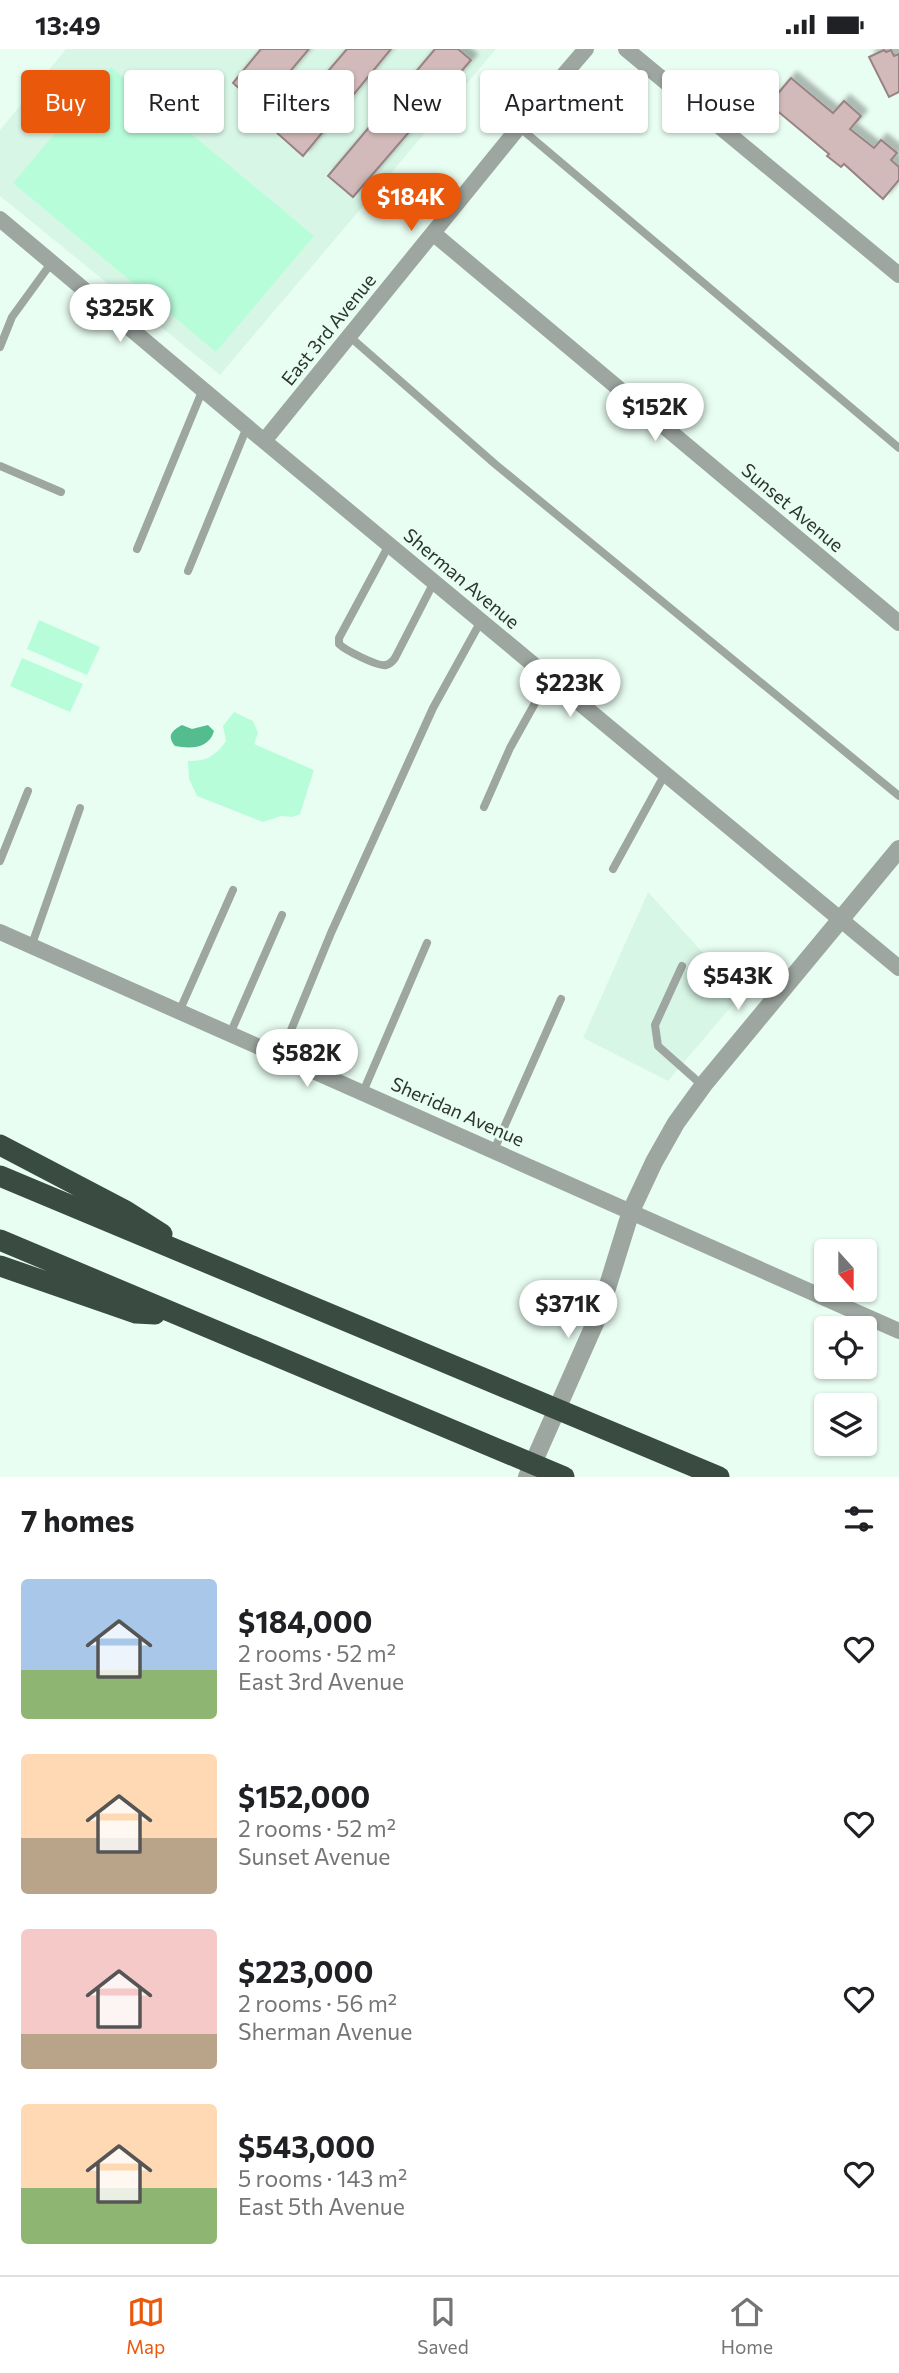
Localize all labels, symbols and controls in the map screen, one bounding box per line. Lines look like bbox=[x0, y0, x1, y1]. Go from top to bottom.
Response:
text: 13:49 bbox=[35, 9, 101, 40]
chip: Buy bbox=[21, 70, 110, 133]
chip: Rent bbox=[124, 70, 224, 133]
chip: Filters bbox=[238, 70, 354, 133]
chip: New bbox=[368, 70, 466, 133]
chip: Apartment bbox=[480, 70, 648, 133]
chip: House bbox=[662, 70, 779, 133]
pin: $184K bbox=[362, 173, 460, 233]
text: $184K bbox=[377, 182, 445, 210]
street label: East 3rd Avenue bbox=[276, 268, 380, 390]
pin: $325K bbox=[71, 285, 169, 344]
text: $325K bbox=[85, 293, 155, 321]
pin: $152K bbox=[606, 383, 704, 443]
text: $152K bbox=[622, 392, 688, 420]
street label: Sunset Avenue bbox=[737, 458, 849, 556]
street label: Sherman Avenue bbox=[399, 523, 525, 633]
pin: $223K bbox=[521, 659, 619, 719]
text: $223K bbox=[536, 668, 604, 696]
pin: $543K bbox=[689, 953, 787, 1012]
text: $543K bbox=[703, 961, 773, 989]
pin: $582K bbox=[258, 1030, 356, 1089]
text: $582K bbox=[272, 1038, 342, 1066]
street label: Sheridan Avenue bbox=[388, 1071, 528, 1151]
north arrow bbox=[814, 1239, 877, 1302]
map controls bbox=[814, 1239, 877, 1456]
pin: $371K bbox=[519, 1281, 617, 1340]
text: $371K bbox=[535, 1289, 601, 1317]
button: locate bbox=[814, 1316, 877, 1379]
button: layers bbox=[814, 1393, 877, 1456]
icon: filters bbox=[840, 1500, 878, 1538]
text: 7 homes bbox=[21, 1501, 134, 1538]
text: $184,000 bbox=[238, 1602, 373, 1639]
icon: home bbox=[77, 1607, 161, 1691]
icon: heart bbox=[840, 1630, 878, 1668]
text: 2 rooms · 52 m² bbox=[238, 1639, 396, 1667]
text: East 3rd Avenue bbox=[238, 1667, 404, 1695]
text: $152,000 bbox=[238, 1777, 370, 1814]
icon: home bbox=[77, 1782, 161, 1866]
icon: heart bbox=[840, 1805, 878, 1843]
text: 2 rooms · 52 m² bbox=[238, 1814, 396, 1842]
text: Sunset Avenue bbox=[238, 1842, 390, 1870]
text: $223,000 bbox=[238, 1952, 373, 1989]
icon: home bbox=[77, 1957, 161, 2041]
icon: heart bbox=[840, 1980, 878, 2018]
text: 2 rooms · 56 m² bbox=[238, 1989, 397, 2017]
text: Sherman Avenue bbox=[238, 2017, 412, 2045]
text: $543,000 bbox=[238, 2127, 375, 2164]
icon: home bbox=[77, 2132, 161, 2216]
icon: heart bbox=[840, 2155, 878, 2193]
text: 5 rooms · 143 m² bbox=[238, 2164, 407, 2192]
text: East 5th Avenue bbox=[238, 2192, 405, 2220]
tab: Map bbox=[126, 2293, 165, 2358]
tab: Saved bbox=[417, 2293, 469, 2358]
tab: Home bbox=[721, 2293, 773, 2358]

